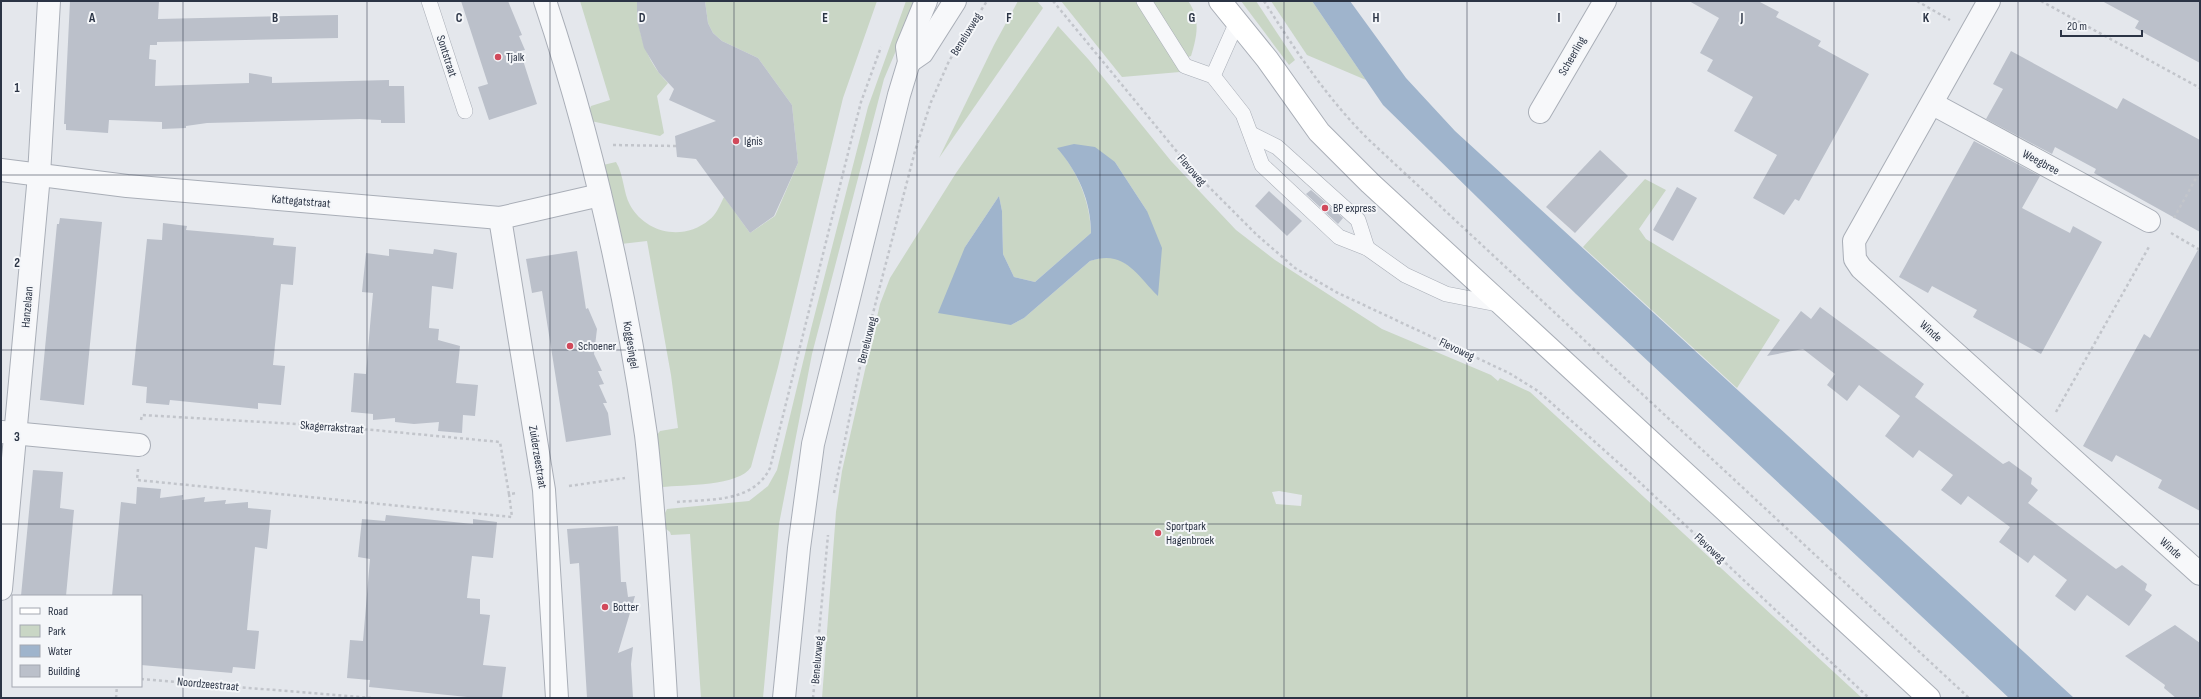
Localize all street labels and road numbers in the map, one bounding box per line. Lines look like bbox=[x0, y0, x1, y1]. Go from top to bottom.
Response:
street label: Beneluxweg bbox=[947, 10, 986, 59]
street label: Sontstraat bbox=[433, 33, 460, 79]
street label: Scheerling bbox=[1555, 34, 1590, 79]
street label: Weegbree bbox=[2020, 146, 2062, 179]
street label: Flevoweg bbox=[1174, 151, 1210, 189]
street label: Kattegatstraat bbox=[271, 191, 331, 212]
street label: Hanzelaan bbox=[18, 286, 37, 328]
street label: Beneluxweg bbox=[854, 315, 881, 365]
street label: Winde bbox=[1916, 317, 1945, 345]
street label: Koggesingel bbox=[619, 320, 642, 370]
street label: Flevoweg bbox=[1437, 335, 1477, 364]
street label: Skagerrakstraat bbox=[300, 418, 365, 437]
street label: Zuiderzeestraat bbox=[525, 425, 550, 490]
street label: Flevoweg bbox=[1691, 530, 1729, 567]
street label: Winde bbox=[2156, 534, 2185, 562]
street label: Beneluxweg bbox=[808, 635, 827, 685]
street label: Noordzeestraat bbox=[176, 674, 240, 695]

